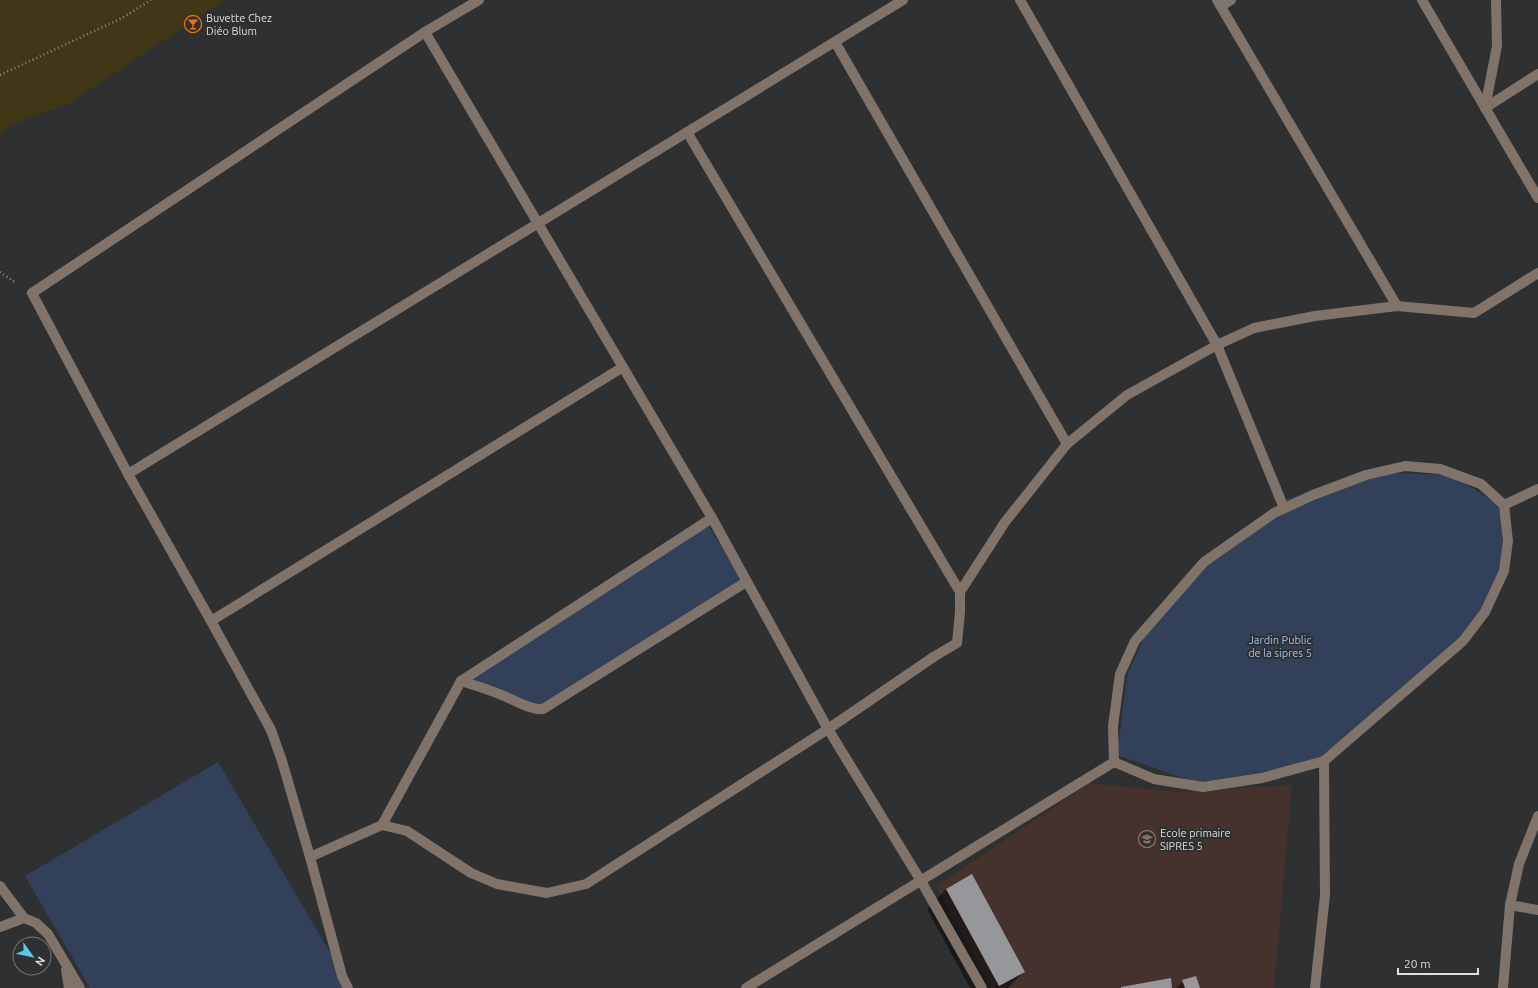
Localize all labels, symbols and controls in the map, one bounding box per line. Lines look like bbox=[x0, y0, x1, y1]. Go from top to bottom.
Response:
place label: Buvette Chez Diéo Blum bbox=[206, 12, 272, 37]
bar icon: Buvette Chez Diéo Blum bbox=[183, 14, 203, 34]
park label: Jardin Public de la sipres 5 bbox=[1248, 634, 1312, 659]
place label: Ecole primaire SIPRES 5 bbox=[1160, 827, 1230, 852]
school or university icon: Ecole primaire SIPRES 5 bbox=[1137, 829, 1157, 849]
north arrow bbox=[12, 936, 52, 976]
scale bar bbox=[1398, 950, 1478, 976]
text: N bbox=[33, 955, 48, 968]
text: 20 m bbox=[1404, 957, 1431, 970]

